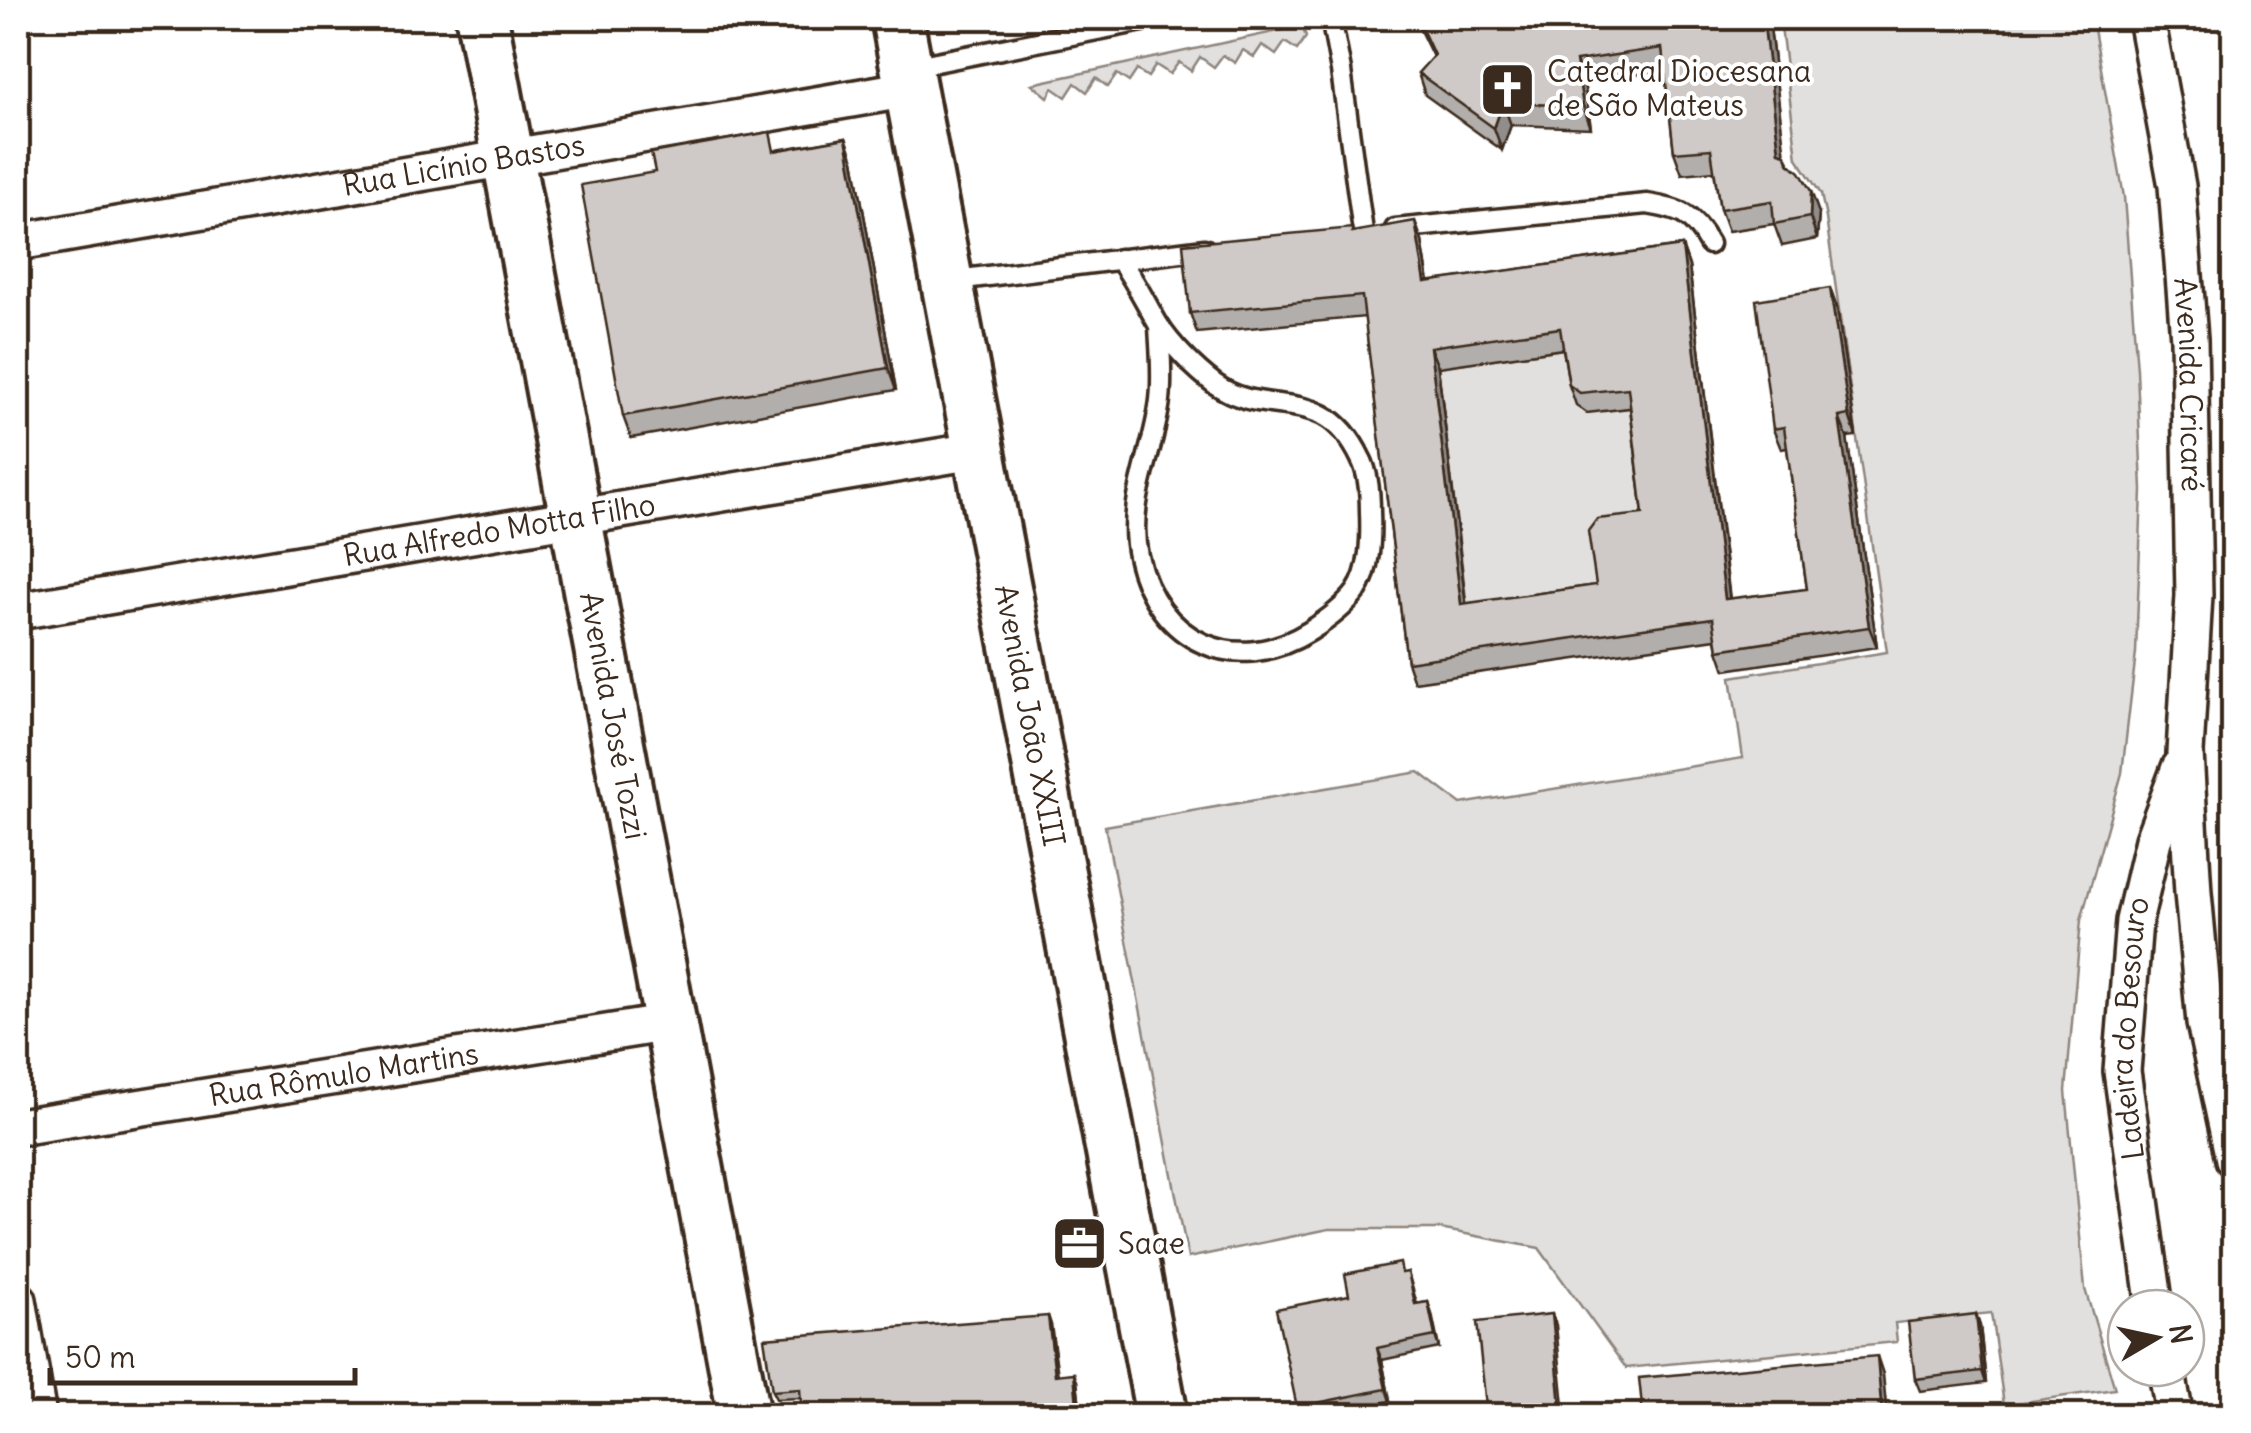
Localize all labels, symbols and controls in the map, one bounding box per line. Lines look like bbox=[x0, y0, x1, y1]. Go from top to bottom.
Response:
place label: Catedral Diocesana de São Mateus bbox=[1547, 52, 1811, 124]
church icon: Catedral Diocesana de São Mateus bbox=[1478, 59, 1538, 119]
street label: Rua Licínio Bastos bbox=[339, 125, 587, 204]
street label: Avenida Cricaré bbox=[2166, 276, 2212, 492]
street label: Rua Alfredo Motta Filho bbox=[340, 485, 658, 574]
street label: Avenida João XXIII bbox=[987, 581, 1074, 849]
street label: Avenida José Tozzi bbox=[572, 589, 656, 842]
street label: Ladeira do Besouro bbox=[2102, 893, 2157, 1162]
street label: Rua Rômulo Martins bbox=[206, 1034, 481, 1114]
office icon: Saae bbox=[1049, 1214, 1109, 1274]
place label: Saae bbox=[1118, 1224, 1185, 1262]
north arrow bbox=[2106, 1288, 2206, 1388]
text: N bbox=[2161, 1322, 2200, 1346]
scale bar bbox=[50, 1323, 355, 1385]
text: 50 m bbox=[65, 1338, 135, 1376]

